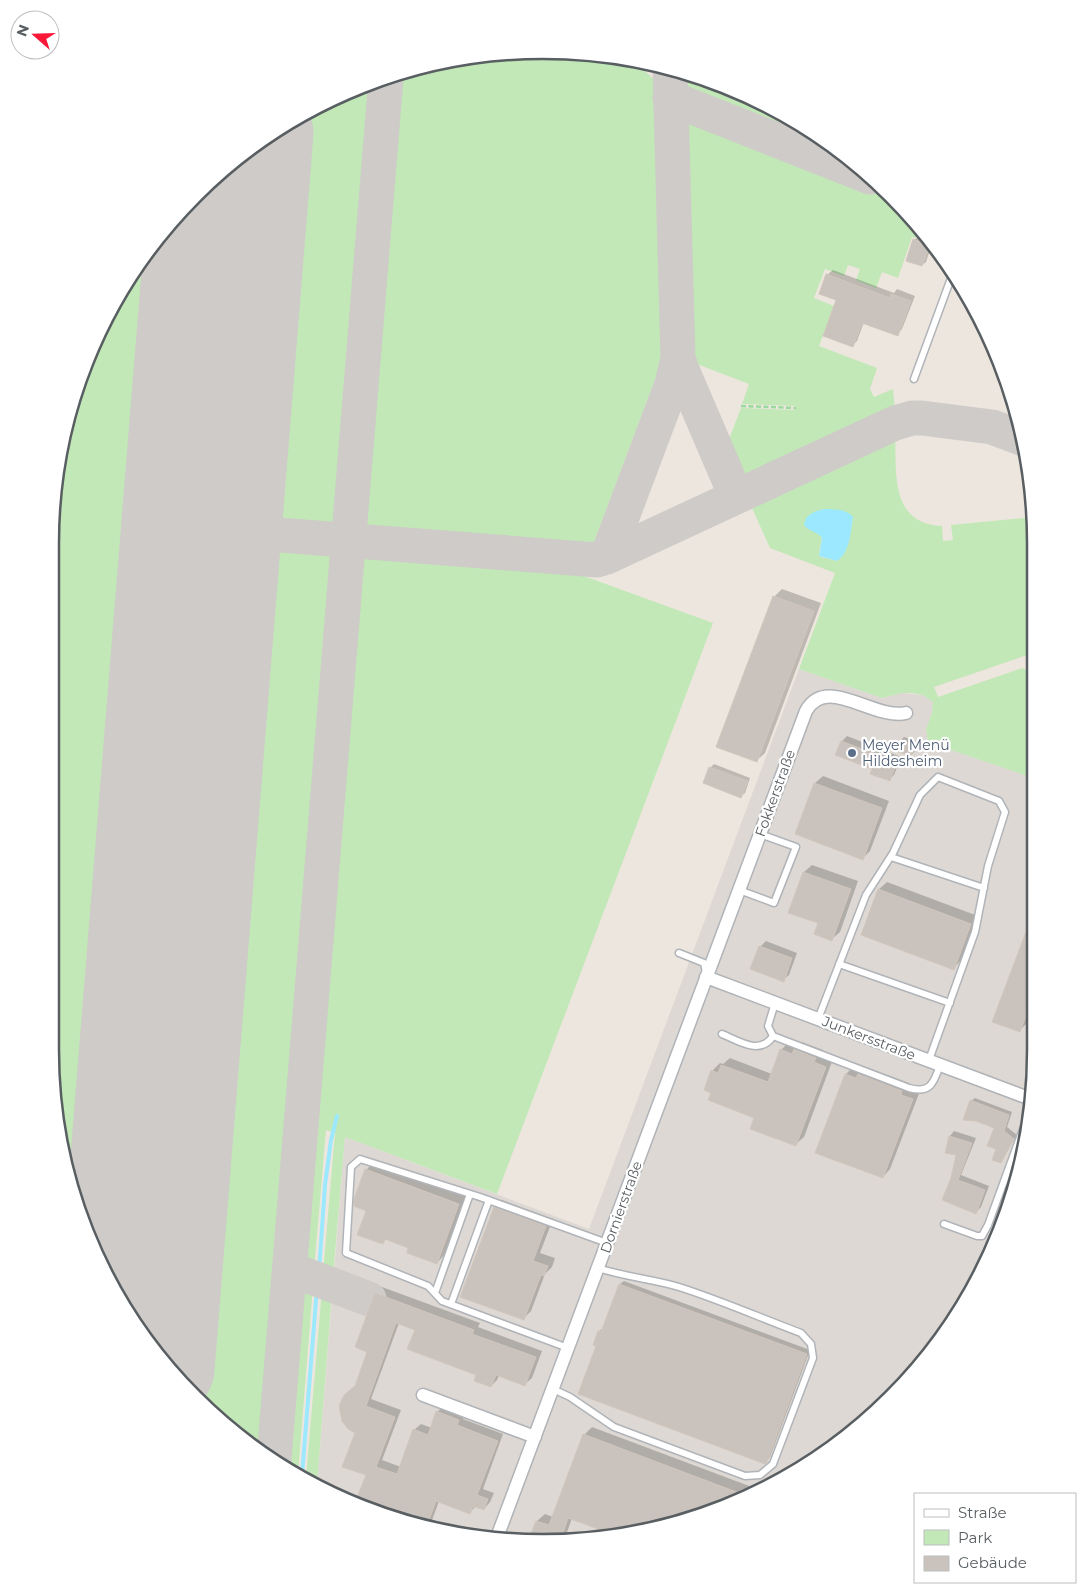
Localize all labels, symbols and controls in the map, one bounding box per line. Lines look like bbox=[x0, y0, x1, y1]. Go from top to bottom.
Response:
north arrow bbox=[10, 10, 60, 60]
text: N bbox=[12, 22, 33, 39]
place label: Meyer Menü Hildesheim bbox=[862, 736, 950, 770]
street label: Fokkerstraße bbox=[751, 747, 799, 839]
marker: Meyer Menü Hildesheim bbox=[846, 747, 858, 759]
street label: Junkersstraße bbox=[819, 1012, 918, 1064]
street label: Dornierstraße bbox=[596, 1158, 646, 1256]
legend bbox=[914, 1493, 1076, 1583]
text: Straße bbox=[958, 1503, 1007, 1522]
text: Park bbox=[958, 1528, 992, 1547]
text: Gebäude bbox=[958, 1553, 1027, 1572]

